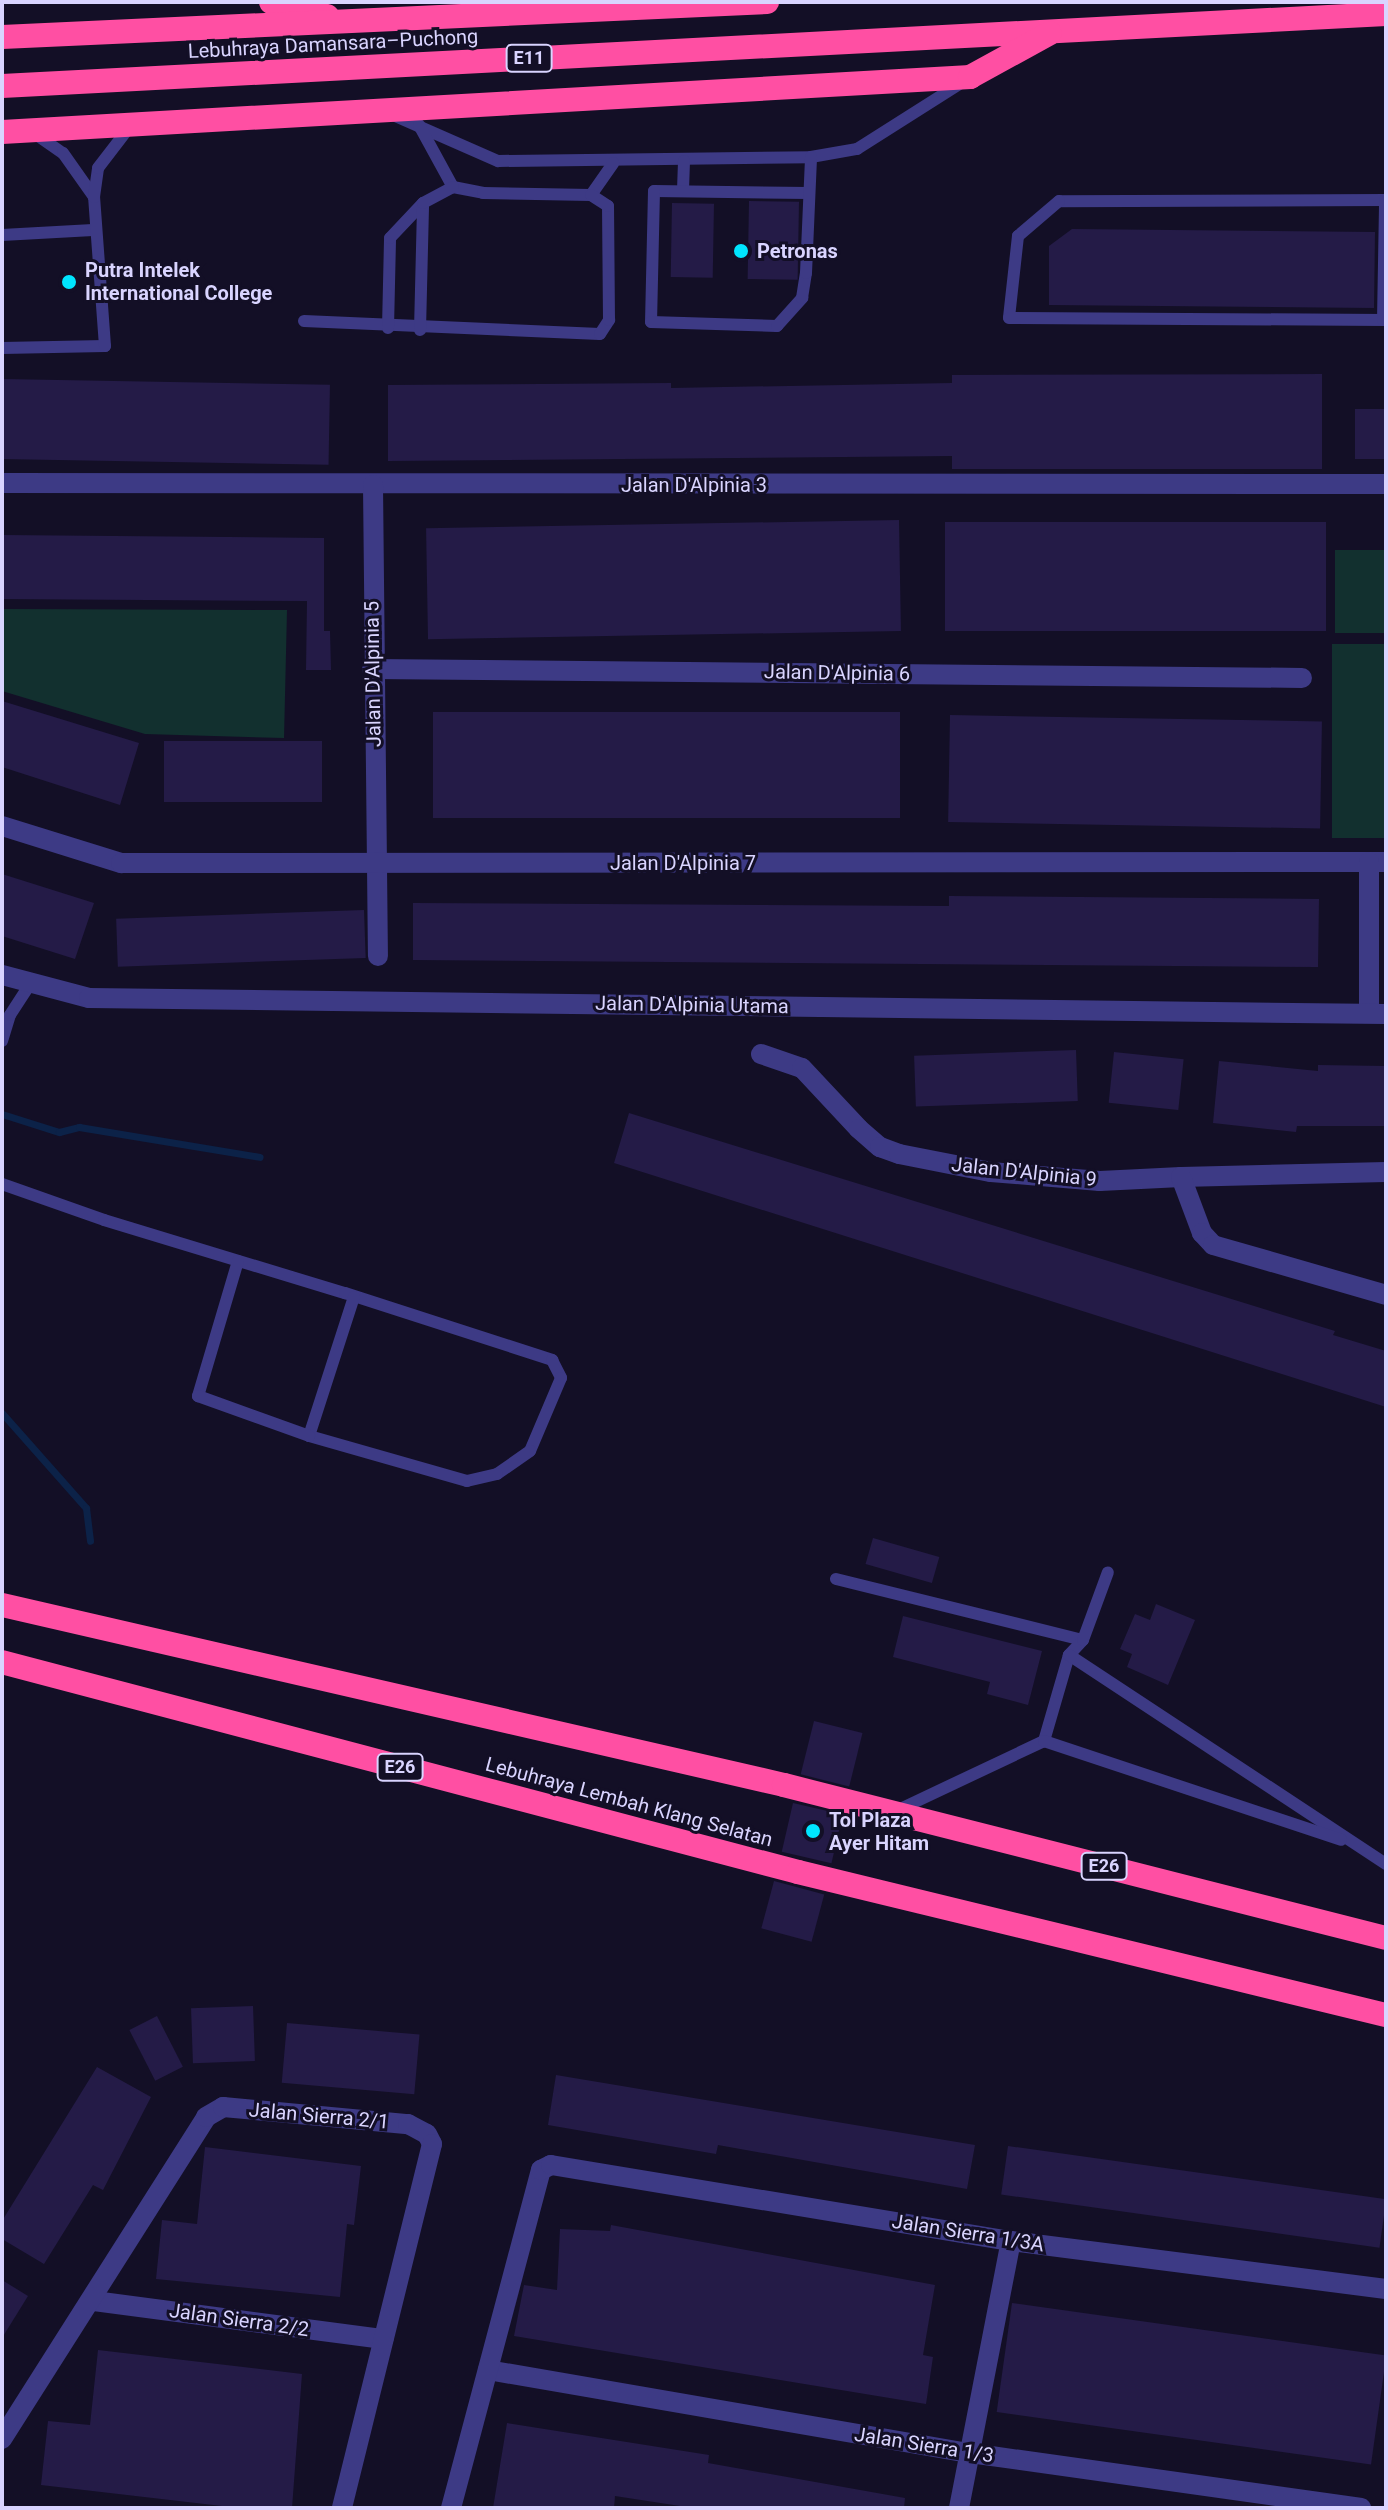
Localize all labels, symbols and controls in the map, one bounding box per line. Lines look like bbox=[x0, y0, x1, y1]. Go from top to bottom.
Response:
street label: Lebuhraya Damansara–Puchong bbox=[187, 24, 479, 64]
road number: E11 bbox=[505, 44, 553, 72]
place label: Petronas bbox=[757, 239, 838, 263]
marker: Petronas bbox=[732, 242, 750, 260]
place label: Putra Intelek International College bbox=[85, 258, 272, 305]
marker: Putra Intelek International College bbox=[60, 273, 78, 291]
street label: Jalan D'Alpinia 3 bbox=[621, 473, 767, 497]
street label: Jalan D'Alpinia 5 bbox=[360, 601, 386, 747]
street label: Jalan D'Alpinia 6 bbox=[764, 660, 910, 686]
street label: Jalan D'Alpinia 7 bbox=[610, 851, 756, 875]
street label: Jalan D'Alpinia Utama bbox=[595, 991, 789, 1019]
street label: Jalan D'Alpinia 9 bbox=[950, 1152, 1098, 1192]
street label: Lebuhraya Lembah Klang Selatan bbox=[483, 1752, 775, 1852]
road number: E26 bbox=[376, 1753, 424, 1781]
place label: Tol Plaza Ayer Hitam bbox=[829, 1808, 929, 1855]
marker: Tol Plaza Ayer Hitam bbox=[804, 1822, 822, 1840]
road number: E26 bbox=[1080, 1852, 1128, 1880]
street label: Jalan Sierra 2/1 bbox=[248, 2098, 390, 2134]
street label: Jalan Sierra 1/3A bbox=[890, 2209, 1046, 2257]
street label: Jalan Sierra 2/2 bbox=[168, 2298, 310, 2342]
street label: Jalan Sierra 1/3 bbox=[853, 2422, 995, 2468]

